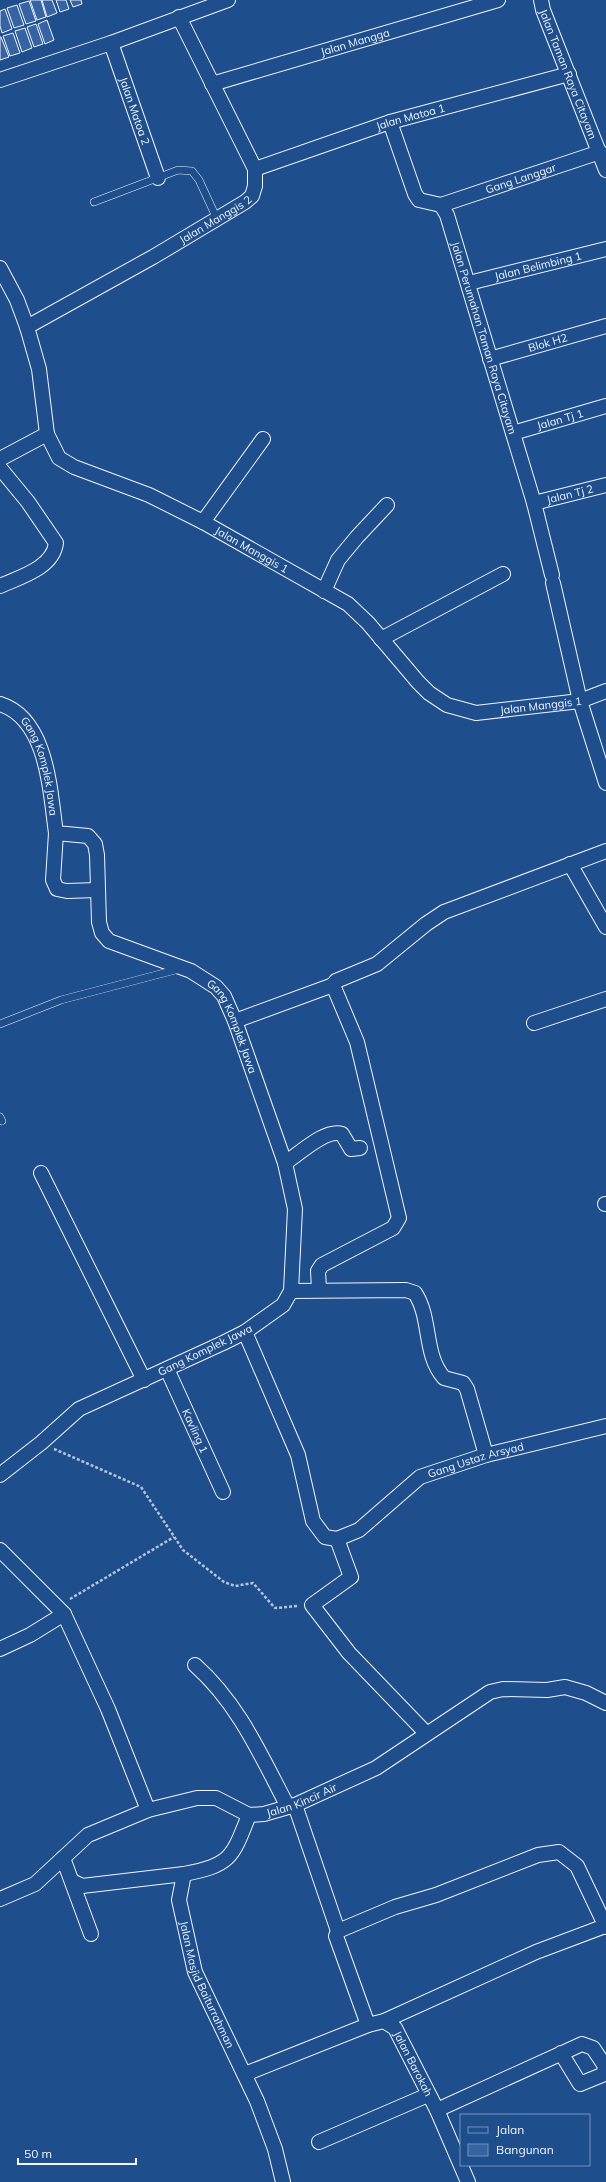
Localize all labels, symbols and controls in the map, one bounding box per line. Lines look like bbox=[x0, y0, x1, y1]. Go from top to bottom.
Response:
street label: Jalan Taman Raya Citayam bbox=[536, 7, 600, 141]
street label: Jalan Mangga bbox=[319, 25, 391, 59]
street label: Jalan Matoa 2 bbox=[116, 75, 153, 147]
street label: Jalan Matoa 1 bbox=[374, 101, 446, 133]
street label: Gang Langgar bbox=[484, 160, 558, 197]
street label: Jalan Manggis 2 bbox=[177, 192, 255, 247]
street label: Jalan Perumahan Taman Raya Citayam bbox=[448, 240, 520, 436]
street label: Jalan Belimbing 1 bbox=[493, 248, 583, 283]
street label: Blok H2 bbox=[527, 330, 569, 355]
street label: Jalan Tj 1 bbox=[535, 406, 585, 433]
street label: Jalan Tj 2 bbox=[545, 481, 595, 507]
street label: Jalan Manggis 1 bbox=[213, 523, 291, 576]
street label: Jalan Manggis 1 bbox=[499, 694, 582, 717]
street label: Gang Komplek Jawa bbox=[18, 714, 61, 816]
street label: Gang Komplek Jawa bbox=[205, 976, 260, 1075]
street label: Gang Komplek Jawa bbox=[155, 1321, 255, 1379]
street label: Kavling 1 bbox=[179, 1407, 211, 1455]
street label: Gang Ustaz Arsyad bbox=[426, 1439, 525, 1481]
street label: Jalan Kincir Air bbox=[265, 1780, 339, 1820]
street label: Jalan Masjid Baiturrahman bbox=[177, 1920, 238, 2050]
street label: Jalan Barokah bbox=[391, 2028, 436, 2099]
legend bbox=[460, 2114, 590, 2166]
text: Jalan bbox=[496, 2122, 524, 2137]
scale bar bbox=[18, 2140, 136, 2166]
text: Bangunan bbox=[496, 2142, 554, 2157]
text: 50 m bbox=[24, 2146, 52, 2161]

